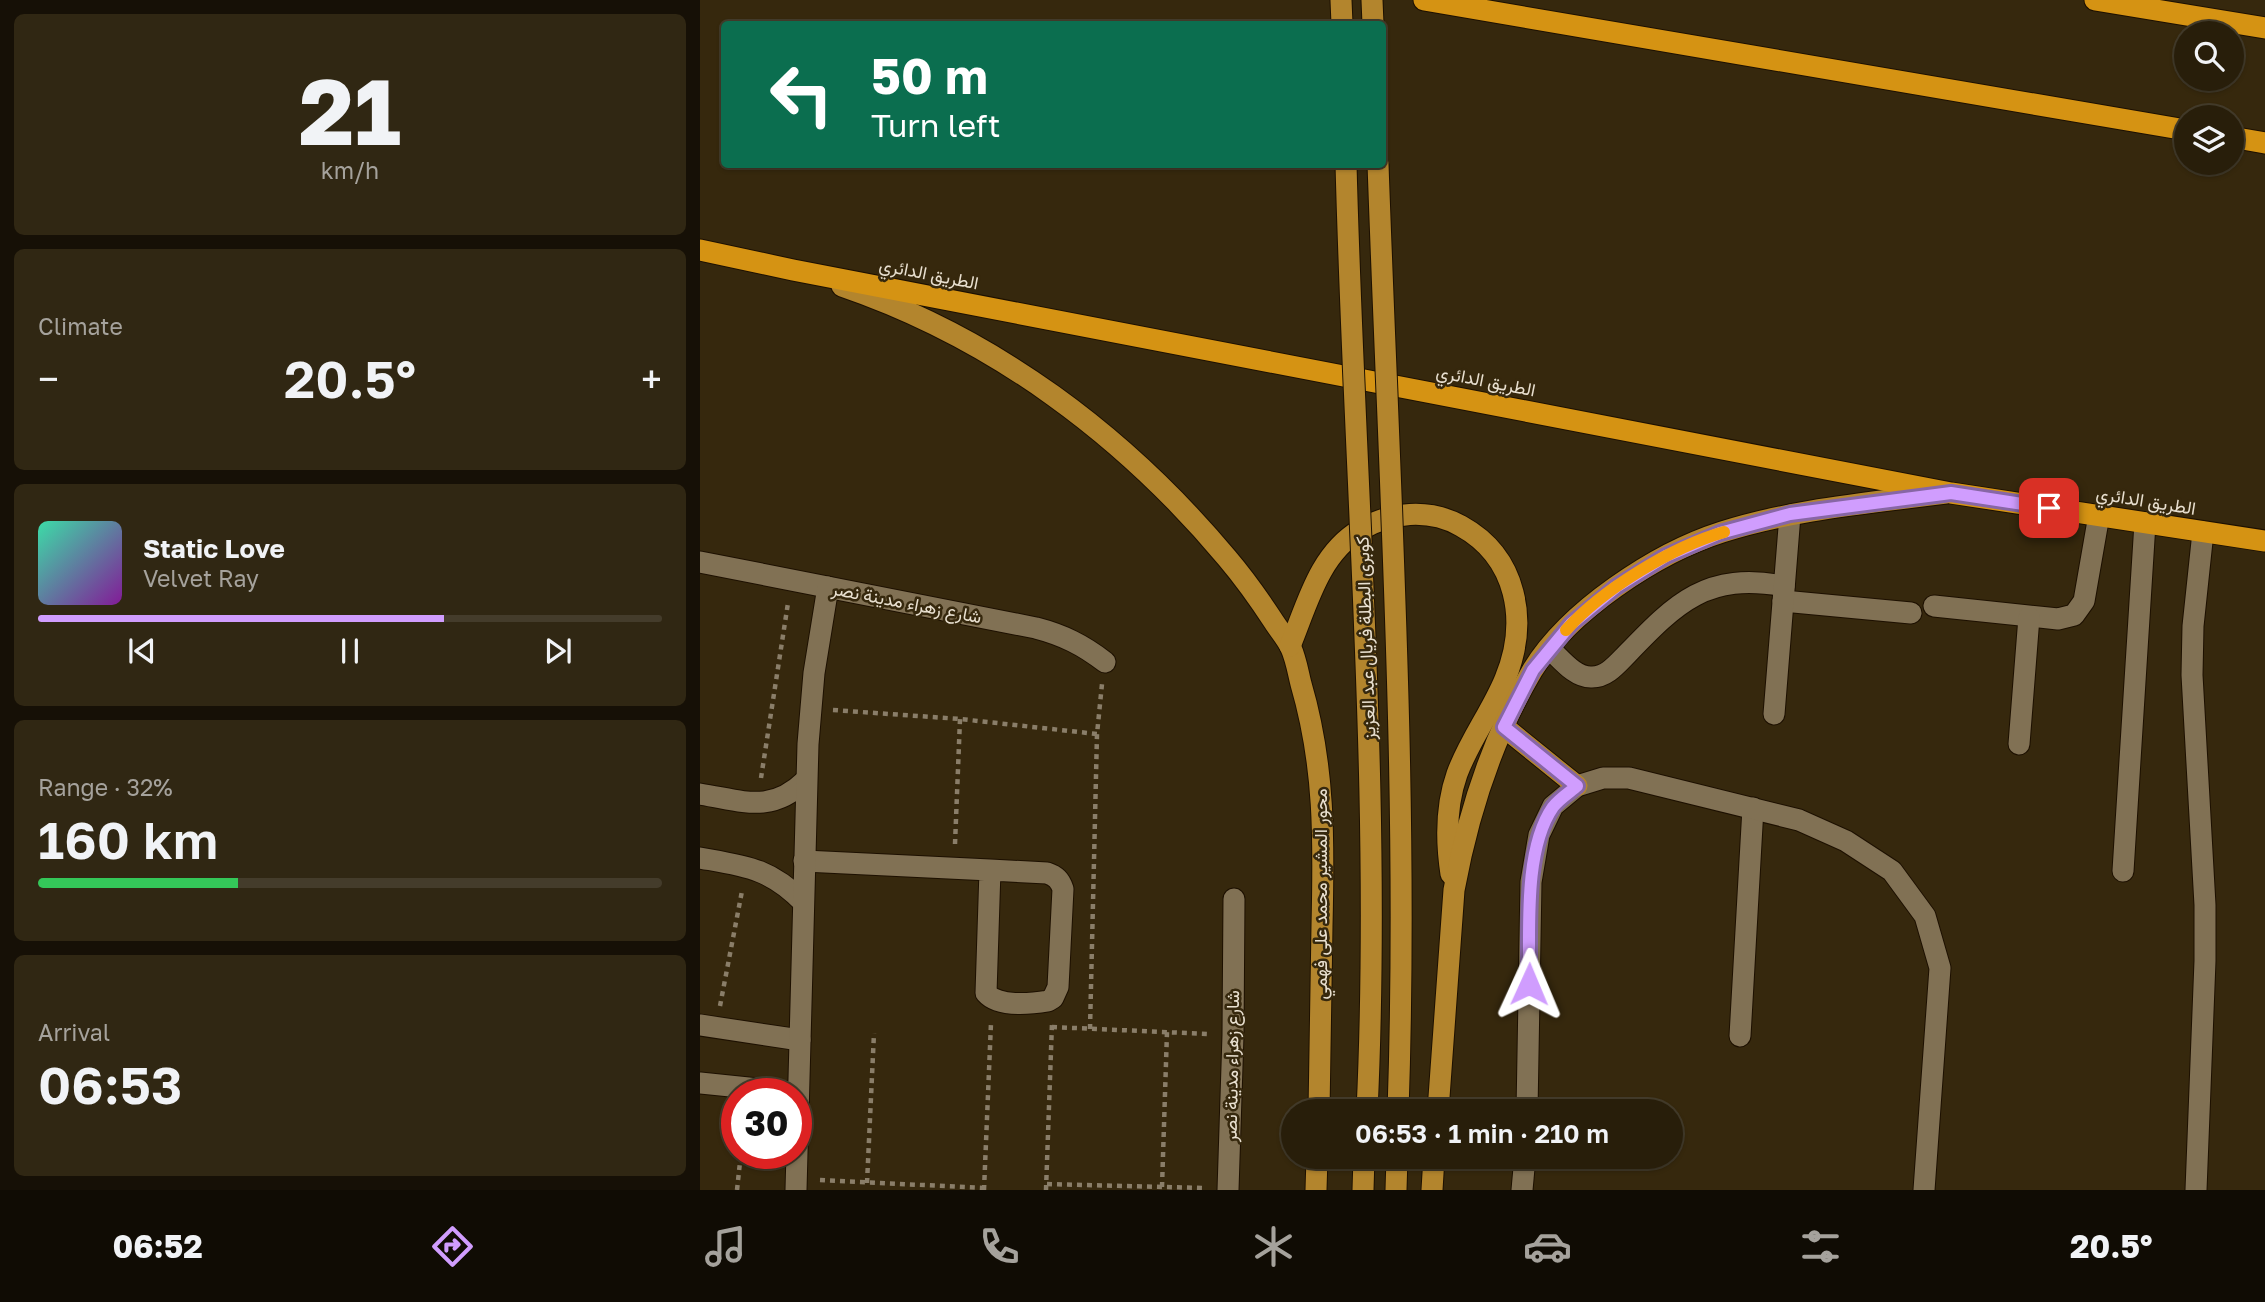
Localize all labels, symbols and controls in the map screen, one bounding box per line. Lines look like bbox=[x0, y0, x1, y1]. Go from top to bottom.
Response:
map controls bbox=[2174, 21, 2244, 175]
button: search bbox=[2174, 21, 2244, 91]
text: 50 m bbox=[871, 46, 988, 105]
icon: left bbox=[756, 49, 847, 140]
text: 21 bbox=[299, 56, 401, 165]
button: layers bbox=[2174, 105, 2244, 175]
text: Turn left bbox=[871, 106, 1000, 144]
text: km/h bbox=[321, 156, 379, 184]
street label: الطريق الدائري bbox=[877, 253, 981, 298]
text: Climate bbox=[38, 312, 123, 340]
text: 20.5° bbox=[284, 347, 416, 409]
text: − bbox=[38, 356, 59, 401]
text: + bbox=[641, 356, 662, 401]
street label: الطريق الدائري bbox=[1434, 360, 1538, 405]
pin bbox=[2019, 478, 2079, 538]
street label: الطريق الدائري bbox=[2094, 481, 2197, 524]
icon: arrive bbox=[2030, 489, 2068, 527]
text: Static Love bbox=[143, 533, 285, 564]
street label: كوبرى البطلة فريال عبد العزيز bbox=[1350, 536, 1381, 741]
text: Velvet Ray bbox=[143, 564, 259, 592]
street label: شارع زهراء مدينة نصر bbox=[829, 577, 984, 629]
icon: previous bbox=[123, 632, 161, 670]
icon: pause bbox=[331, 632, 369, 670]
icon: next bbox=[539, 632, 577, 670]
text: Range · 32% bbox=[38, 773, 173, 801]
street label: محور المشير محمد على فهمي bbox=[1309, 788, 1336, 1000]
text: 160 km bbox=[38, 808, 218, 870]
position arrow bbox=[1492, 947, 1566, 1021]
street label: شارع زهراء مدينة نصر bbox=[1219, 990, 1245, 1143]
text: Arrival bbox=[38, 1018, 110, 1046]
text: 06:53 bbox=[38, 1053, 182, 1115]
speed limit sign: 30 bbox=[721, 1078, 812, 1169]
text: 06:53 · 1 min · 210 m bbox=[1355, 1118, 1609, 1149]
icon: directions bbox=[428, 1222, 477, 1271]
icon: music bbox=[701, 1222, 750, 1271]
icon: phone bbox=[975, 1222, 1024, 1271]
icon: climate bbox=[1249, 1222, 1298, 1271]
icon: car bbox=[1523, 1222, 1572, 1271]
icon: filters bbox=[1796, 1222, 1845, 1271]
text: 06:52 bbox=[112, 1227, 203, 1265]
text: 20.5° bbox=[2070, 1227, 2153, 1265]

